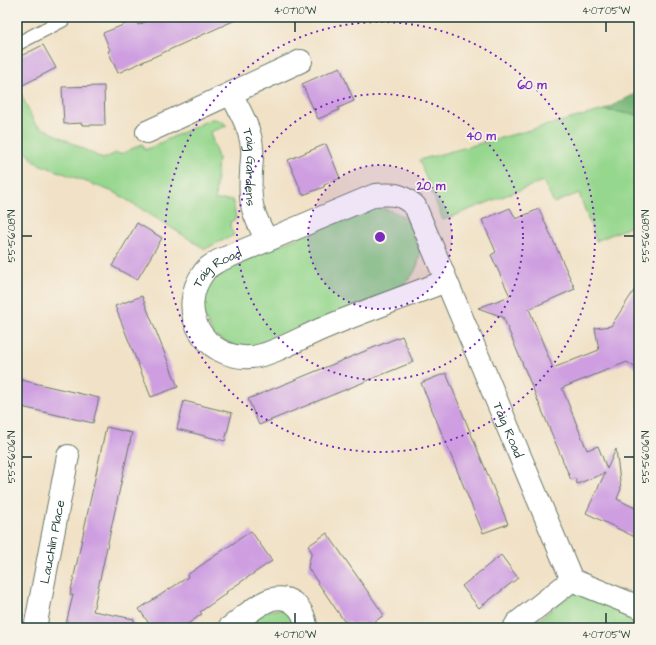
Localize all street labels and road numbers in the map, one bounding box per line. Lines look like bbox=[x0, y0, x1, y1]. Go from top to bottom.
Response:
street label: Taig Gardens bbox=[238, 126, 260, 208]
street label: Taig Road bbox=[189, 244, 245, 290]
street label: Taig Road bbox=[488, 400, 528, 461]
street label: Lauchlin Place bbox=[36, 498, 69, 585]

